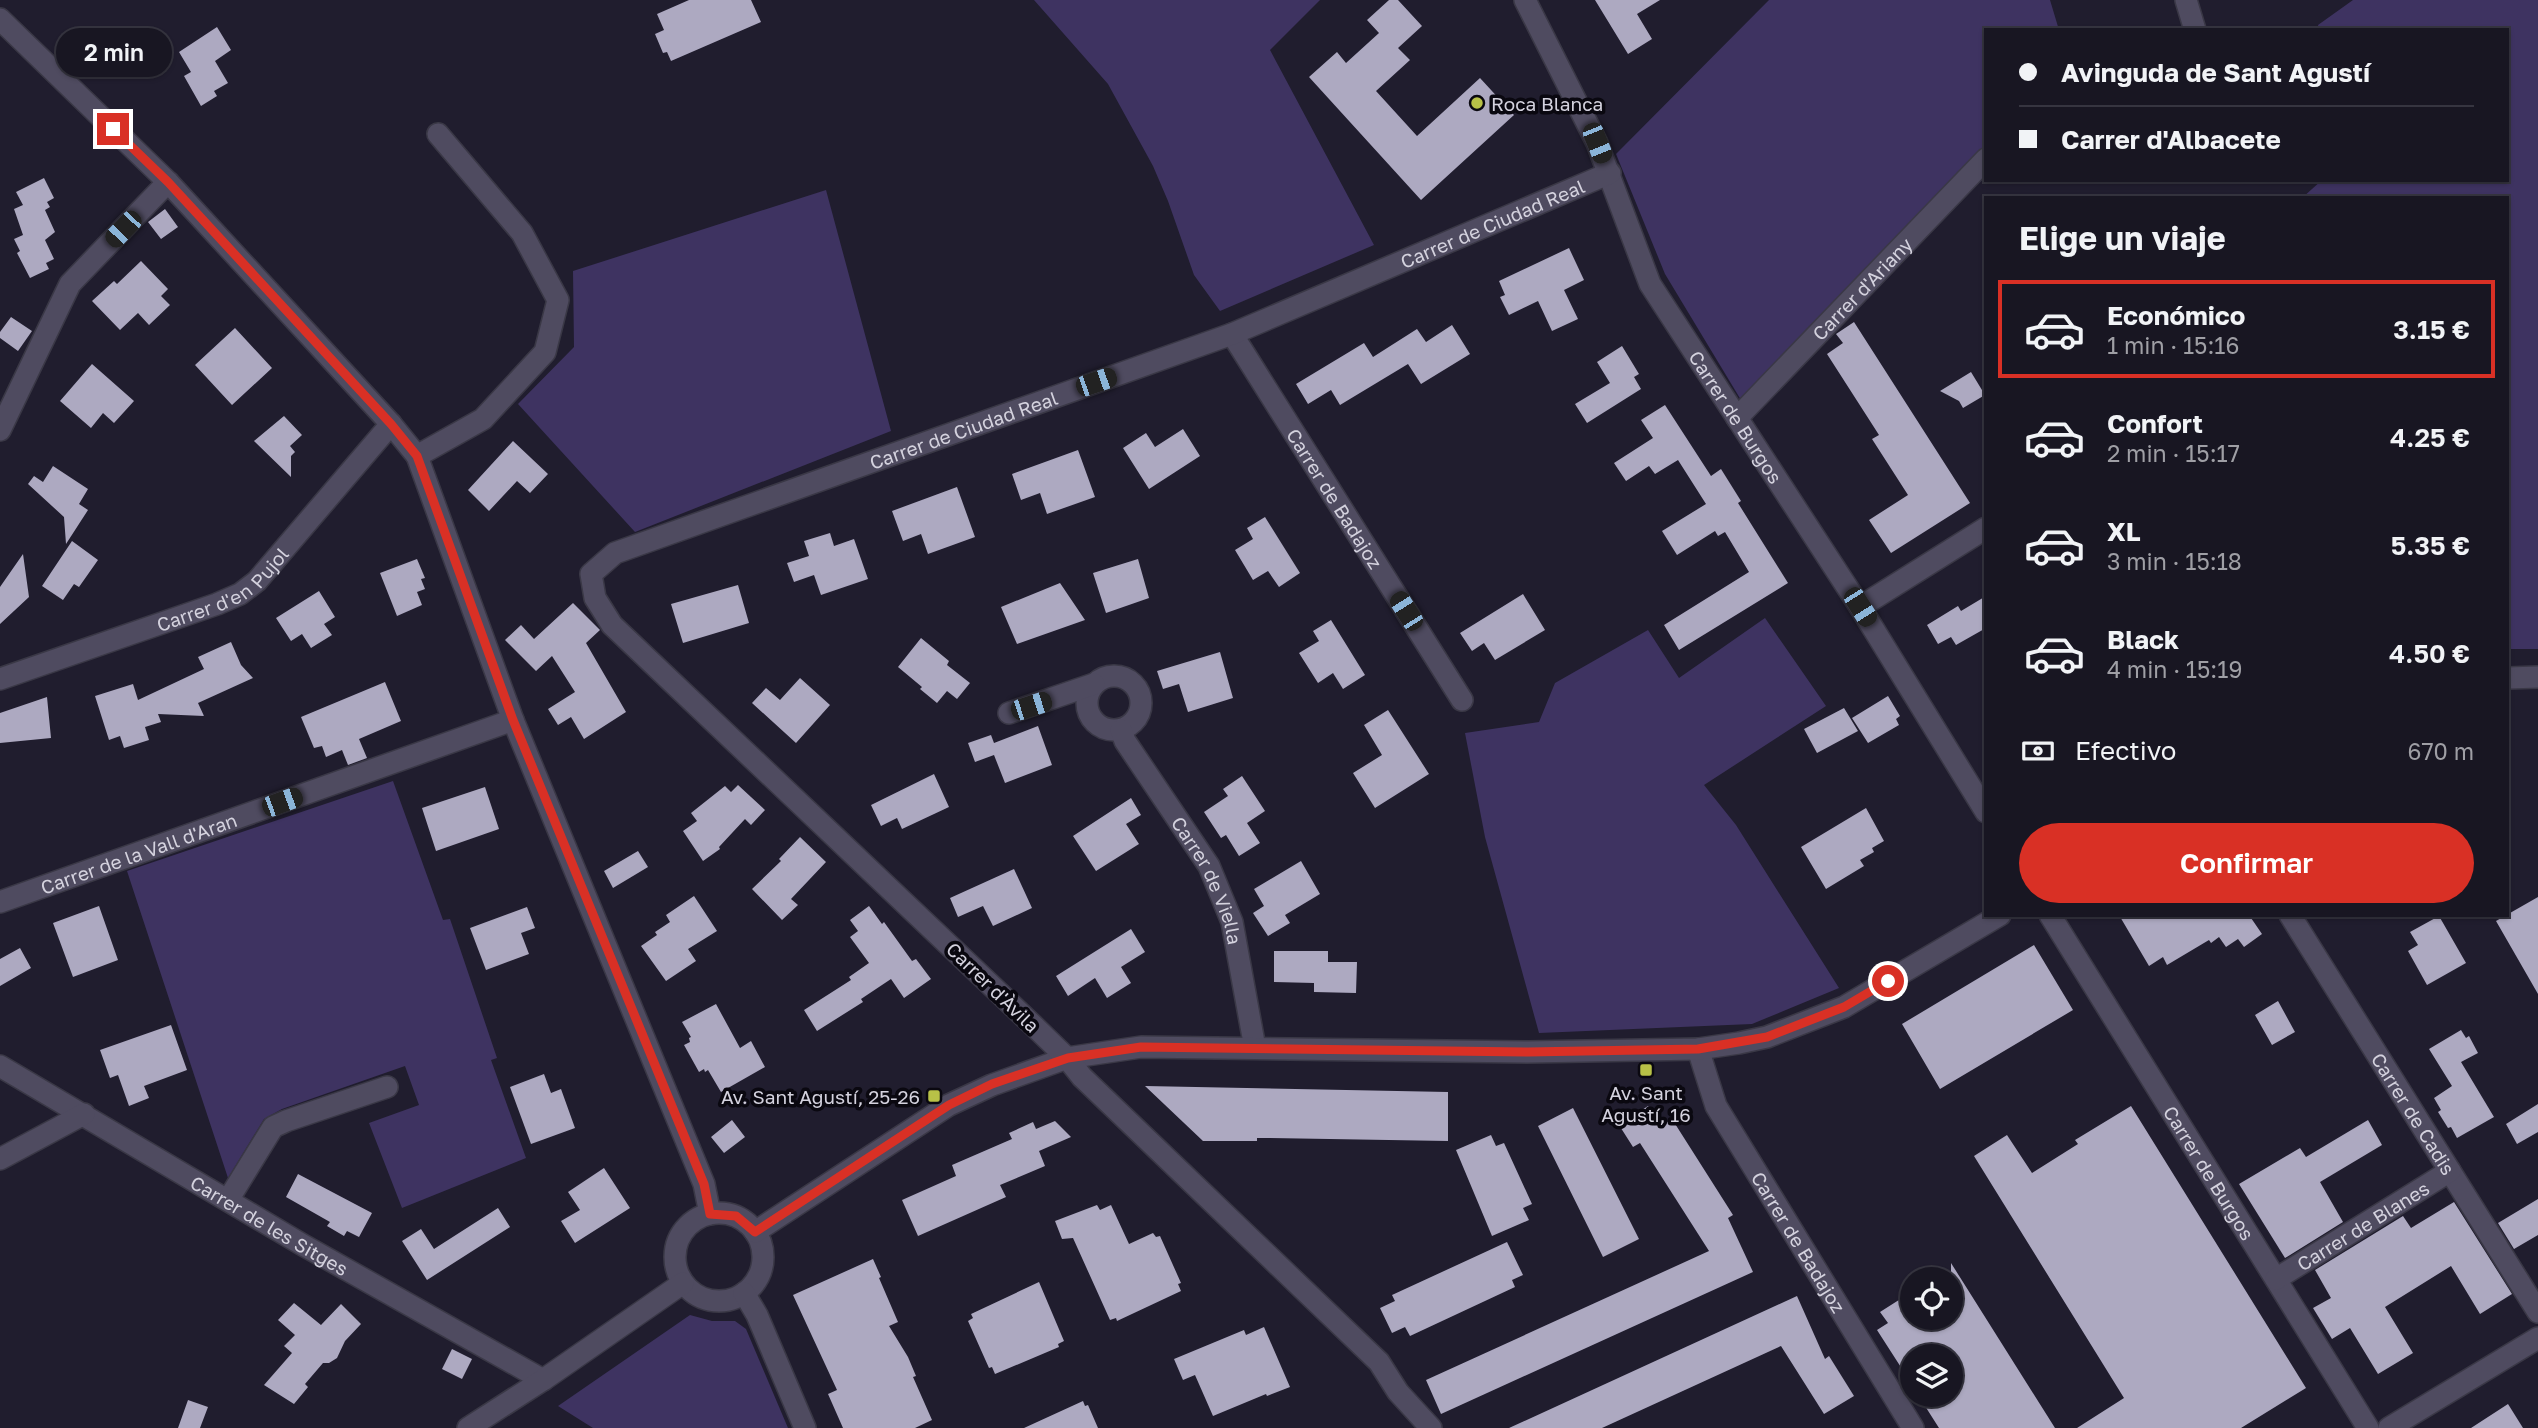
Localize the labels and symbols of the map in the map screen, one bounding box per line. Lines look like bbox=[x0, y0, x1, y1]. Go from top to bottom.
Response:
callout: 2 min bbox=[55, 27, 171, 76]
place label: Roca Blanca bbox=[1491, 92, 1603, 115]
marker: Roca Blanca bbox=[1469, 95, 1485, 111]
route end bbox=[97, 113, 129, 145]
car bbox=[1580, 120, 1615, 166]
street label: Carrer de Ciudad Real bbox=[1397, 174, 1588, 273]
car bbox=[101, 207, 146, 251]
street label: Carrer d'Ariany bbox=[1807, 232, 1917, 344]
street label: Carrer de Burgos bbox=[1685, 346, 1788, 487]
car bbox=[1073, 365, 1120, 399]
street label: Carrer de Ciudad Real bbox=[866, 385, 1060, 473]
street label: Carrer de Badajoz bbox=[1283, 424, 1388, 573]
street label: Carrer d'en Pujol bbox=[153, 542, 293, 636]
car bbox=[1840, 584, 1881, 630]
car bbox=[1386, 588, 1427, 634]
car bbox=[1008, 690, 1055, 722]
car bbox=[259, 785, 306, 819]
street label: Carrer de la Vall d'Aran bbox=[37, 807, 240, 898]
street label: Carrer de Viella bbox=[1167, 812, 1247, 946]
street label: Carrer d'Àvila bbox=[942, 937, 1044, 1037]
route start bbox=[1872, 965, 1904, 997]
street label: Carrer de Cadis bbox=[2367, 1048, 2461, 1179]
marker: Av. Sant Agustí, 16 bbox=[1638, 1062, 1654, 1078]
place label: Av. Sant Agustí, 16 bbox=[1601, 1081, 1691, 1126]
place label: Av. Sant Agustí, 25-26 bbox=[721, 1085, 920, 1108]
marker: Av. Sant Agustí, 25-26 bbox=[926, 1088, 942, 1104]
street label: Carrer de Burgos bbox=[2159, 1101, 2260, 1244]
street label: Carrer de Badajoz bbox=[1747, 1167, 1851, 1317]
street label: Carrer de les Sitges bbox=[187, 1170, 352, 1280]
street label: Carrer de Blanes bbox=[2292, 1176, 2433, 1275]

